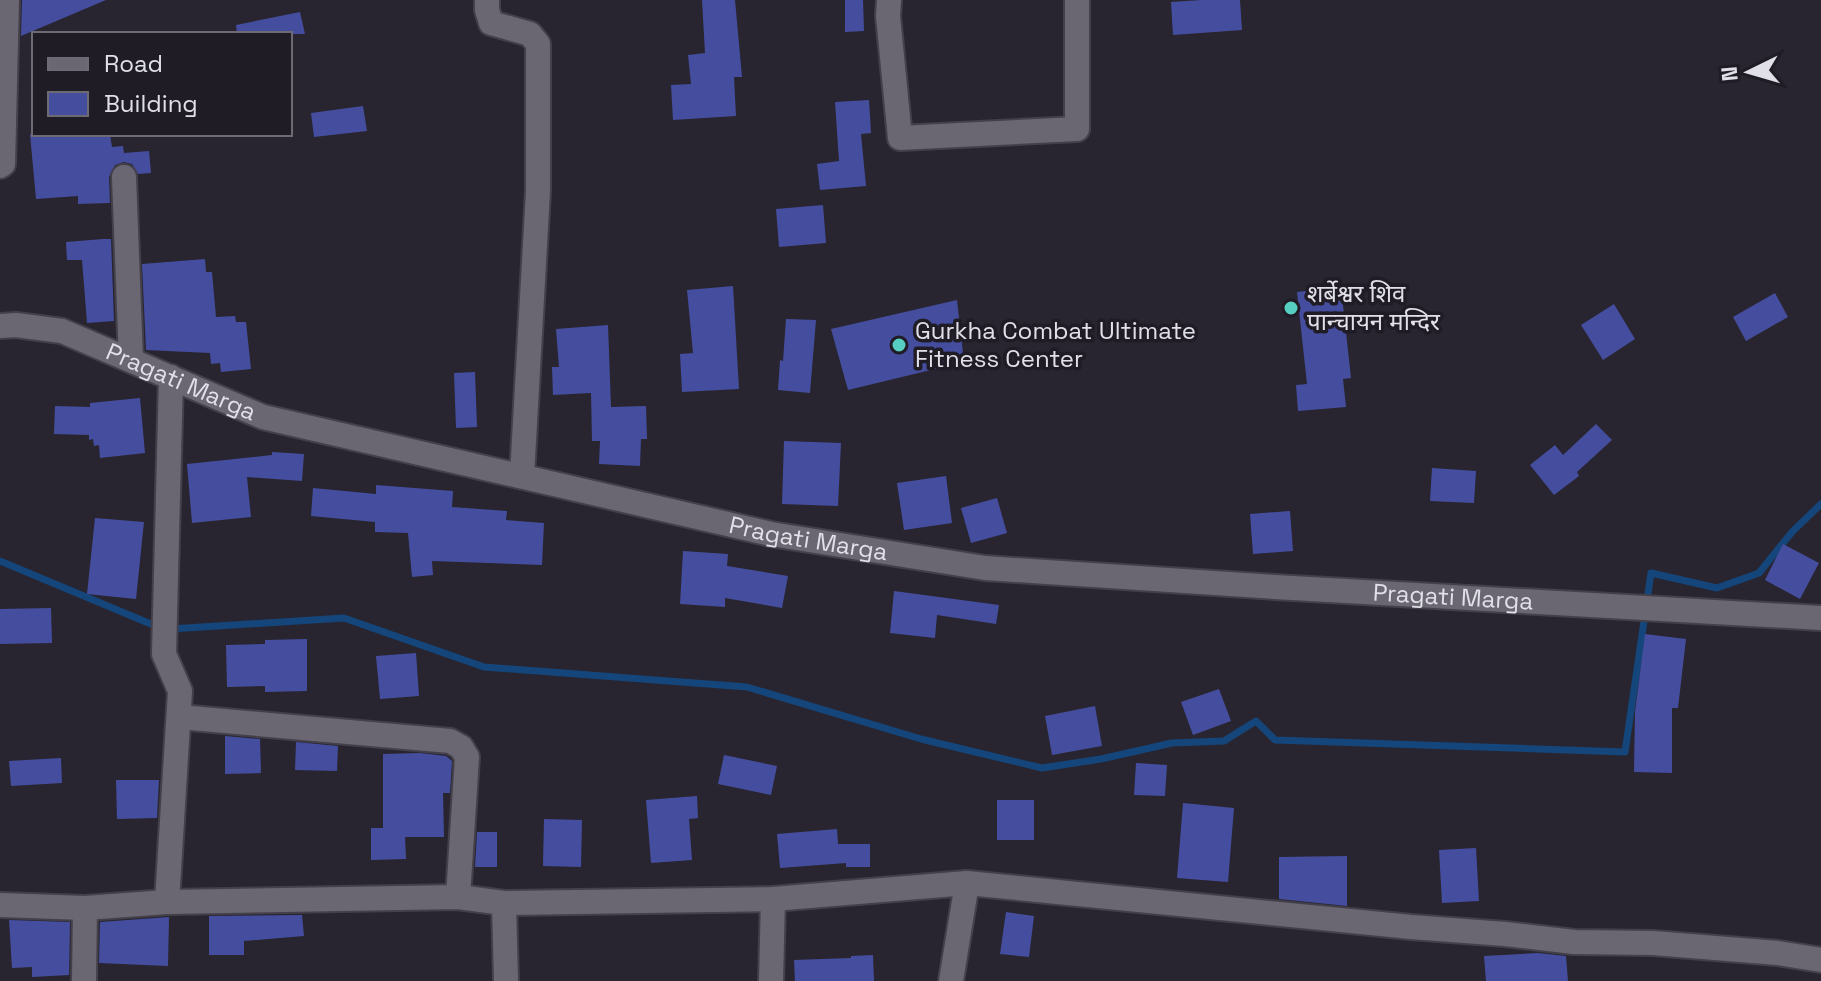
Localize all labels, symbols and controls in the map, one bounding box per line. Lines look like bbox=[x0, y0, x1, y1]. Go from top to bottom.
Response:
legend bbox=[32, 32, 292, 136]
north arrow bbox=[1709, 32, 1789, 112]
text: Road bbox=[104, 48, 163, 79]
text: N bbox=[1714, 65, 1744, 82]
text: Building bbox=[104, 88, 198, 119]
place label: शर्बेश्वर शिव पान्चायन मन्दिर bbox=[1307, 278, 1441, 337]
marker: शर्बेश्वर शिव पान्चायन मन्दिर bbox=[1282, 299, 1300, 317]
place label: Gurkha Combat Ultimate Fitness Center bbox=[915, 315, 1196, 374]
street label: Pragati Marga bbox=[101, 336, 261, 427]
marker: Gurkha Combat Ultimate Fitness Center bbox=[890, 336, 908, 354]
street label: Pragati Marga bbox=[726, 509, 890, 567]
street label: Pragati Marga bbox=[1372, 577, 1534, 617]

